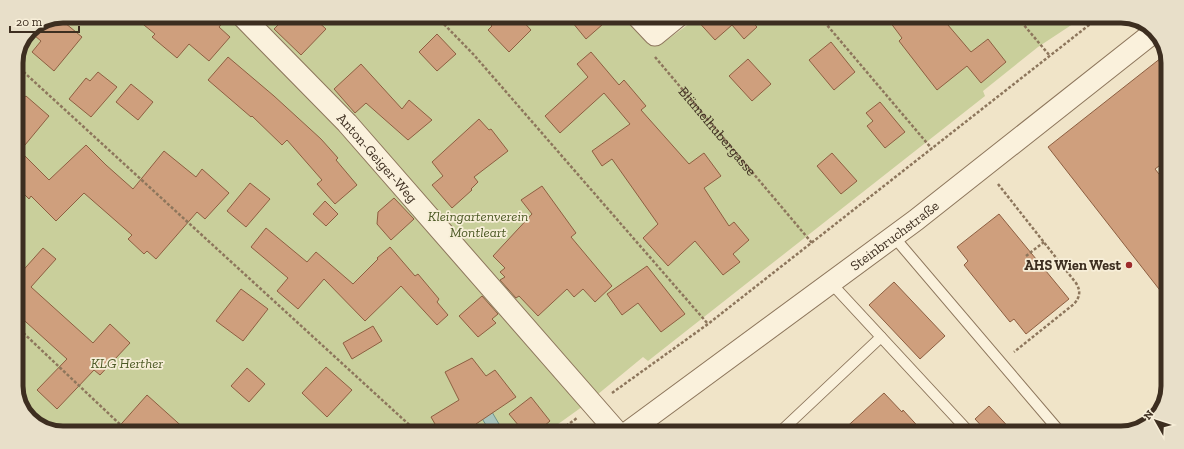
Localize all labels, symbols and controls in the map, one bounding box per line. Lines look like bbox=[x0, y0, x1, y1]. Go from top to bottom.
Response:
scale bar bbox=[10, 8, 79, 34]
text: 20 m bbox=[16, 15, 43, 29]
street label: Blümelhubergasse bbox=[675, 83, 760, 180]
street label: Anton-Geiger-Weg bbox=[333, 110, 421, 207]
street label: Steinbruchstraße bbox=[847, 197, 943, 275]
park label: Kleingartenverein Montleart bbox=[428, 208, 528, 241]
place label: AHS Wien West bbox=[1024, 257, 1121, 274]
marker: AHS Wien West bbox=[1124, 260, 1134, 270]
park label: KLG Herther bbox=[91, 355, 163, 372]
north arrow bbox=[1136, 401, 1176, 441]
text: N bbox=[1141, 407, 1157, 422]

